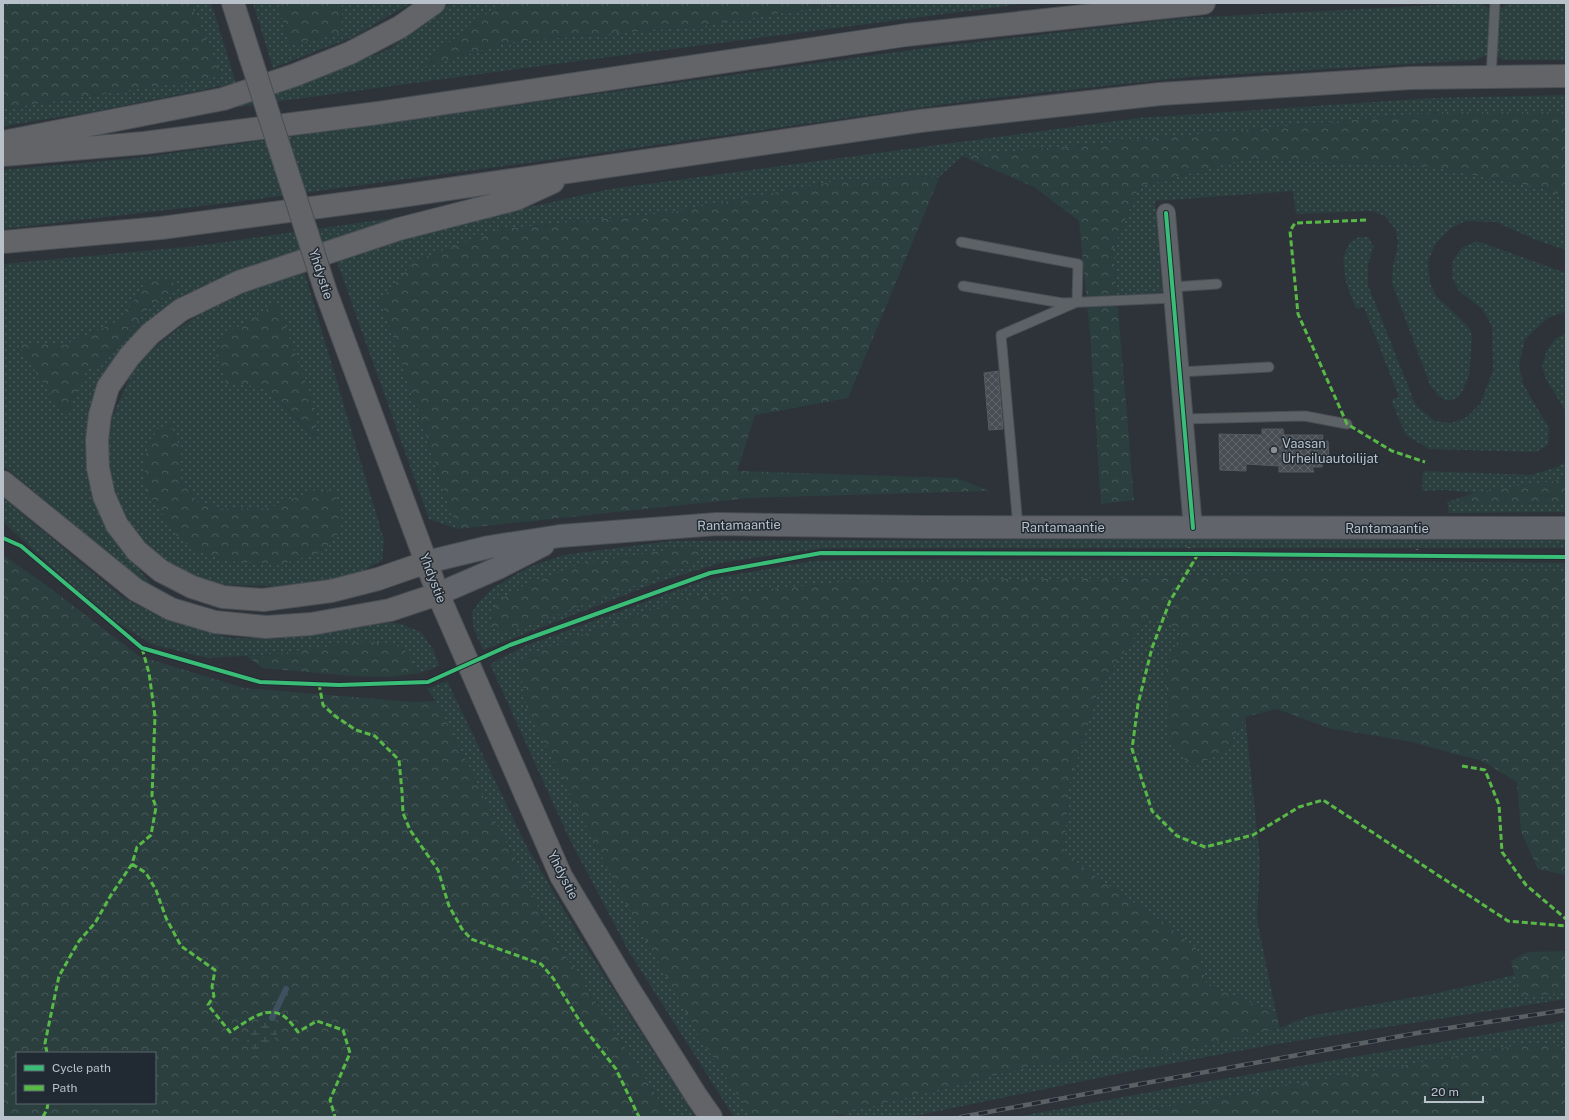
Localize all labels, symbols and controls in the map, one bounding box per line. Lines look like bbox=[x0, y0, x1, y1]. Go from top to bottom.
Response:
street label: Yhdystie bbox=[306, 247, 336, 301]
place label: Vaasan Urheiluautoilijat bbox=[1282, 436, 1378, 466]
marker: Vaasan Urheiluautoilijat bbox=[1269, 445, 1279, 455]
street label: Rantamaantie bbox=[697, 517, 781, 533]
street label: Rantamaantie bbox=[1021, 520, 1105, 535]
street label: Rantamaantie bbox=[1345, 521, 1429, 536]
street label: Yhdystie bbox=[417, 551, 449, 605]
street label: Yhdystie bbox=[544, 848, 582, 902]
legend bbox=[16, 1052, 156, 1104]
text: Cycle path bbox=[52, 1061, 111, 1075]
scale bar bbox=[1425, 1078, 1483, 1104]
text: Path bbox=[52, 1081, 78, 1095]
text: 20 m bbox=[1431, 1085, 1459, 1099]

